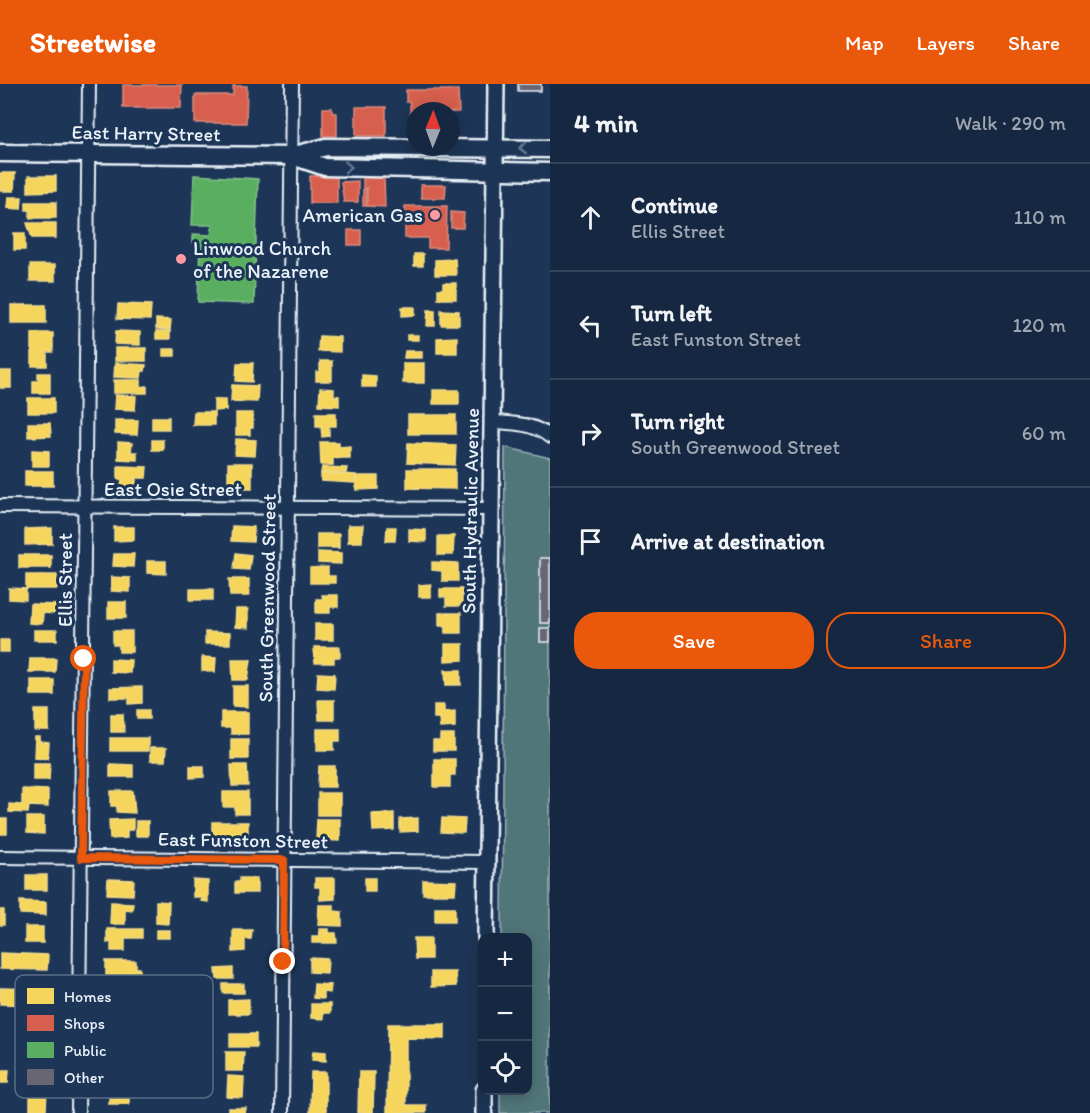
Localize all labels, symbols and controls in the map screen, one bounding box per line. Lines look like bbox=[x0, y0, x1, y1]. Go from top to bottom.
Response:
text: Streetwise bbox=[30, 25, 156, 59]
text: Map bbox=[845, 30, 884, 55]
text: Layers bbox=[917, 30, 975, 55]
text: Share bbox=[1008, 30, 1060, 55]
north arrow bbox=[406, 102, 460, 156]
text: 4 min bbox=[574, 107, 638, 139]
text: Walk · 290 m bbox=[955, 111, 1066, 135]
street label: East Harry Street bbox=[71, 120, 221, 146]
one-way arrow bbox=[518, 142, 527, 155]
one-way arrow bbox=[343, 161, 352, 174]
text: Continue bbox=[631, 192, 718, 219]
icon: ahead bbox=[574, 201, 607, 234]
place label: American Gas bbox=[303, 203, 423, 227]
text: 110 m bbox=[1014, 205, 1066, 229]
marker: American Gas bbox=[428, 208, 442, 222]
text: Ellis Street bbox=[631, 219, 725, 243]
place label: Linwood Church of the Nazarene bbox=[193, 236, 331, 283]
marker: Linwood Church of the Nazarene bbox=[174, 252, 188, 266]
text: Turn left bbox=[631, 300, 712, 327]
icon: left bbox=[574, 309, 607, 342]
text: 120 m bbox=[1013, 313, 1066, 337]
text: East Funston Street bbox=[631, 327, 801, 351]
street label: South Hydraulic Avenue bbox=[456, 408, 484, 614]
text: Turn right bbox=[631, 408, 725, 435]
icon: right bbox=[574, 417, 607, 450]
text: 60 m bbox=[1022, 421, 1066, 445]
text: South Greenwood Street bbox=[631, 435, 840, 459]
street label: East Osie Street bbox=[104, 477, 242, 501]
street label: South Greenwood Street bbox=[253, 493, 281, 703]
icon: arrive bbox=[574, 525, 607, 558]
text: Arrive at destination bbox=[631, 528, 825, 555]
street label: Ellis Street bbox=[53, 533, 77, 627]
button: Save bbox=[574, 612, 814, 669]
button: Share bbox=[826, 612, 1066, 669]
route start bbox=[70, 645, 96, 671]
street label: East Funston Street bbox=[158, 827, 328, 853]
map controls bbox=[478, 933, 532, 1095]
button: + bbox=[478, 933, 532, 987]
route end bbox=[269, 948, 295, 974]
legend bbox=[15, 975, 213, 1098]
text: Homes bbox=[64, 987, 111, 1006]
button: − bbox=[478, 987, 532, 1041]
text: Shops bbox=[64, 1014, 105, 1033]
text: Public bbox=[64, 1041, 106, 1060]
button: locate bbox=[478, 1041, 532, 1095]
text: Other bbox=[64, 1068, 104, 1087]

